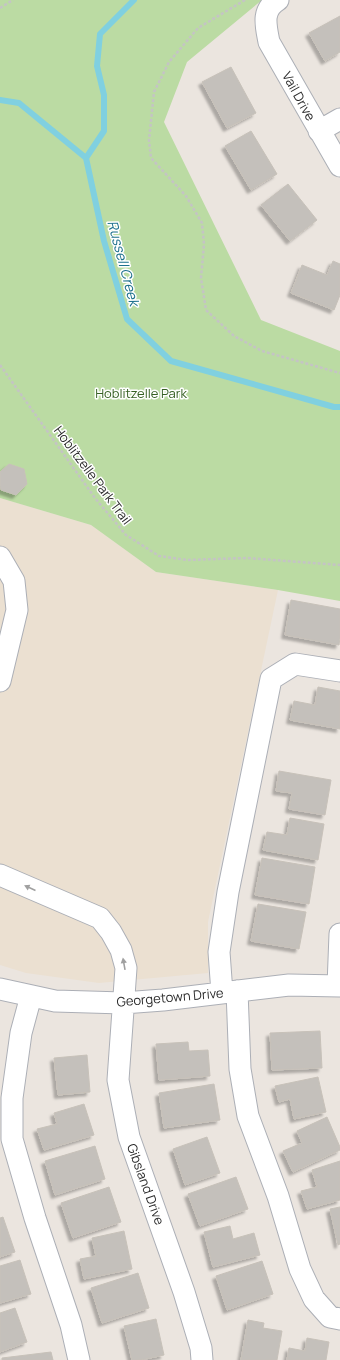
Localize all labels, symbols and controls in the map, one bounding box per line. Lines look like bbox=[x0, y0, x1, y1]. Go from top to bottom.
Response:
street label: Vail Drive bbox=[278, 68, 320, 124]
water label: Russell Creek bbox=[103, 218, 145, 310]
park label: Hoblitzelle Park bbox=[95, 384, 187, 402]
street label: Hoblitzelle Park Trail bbox=[50, 422, 136, 528]
one-way arrow bbox=[23, 884, 35, 890]
one-way arrow bbox=[121, 958, 127, 971]
street label: Georgetown Drive bbox=[116, 983, 225, 1011]
street label: Gibsland Drive bbox=[123, 1141, 169, 1228]

